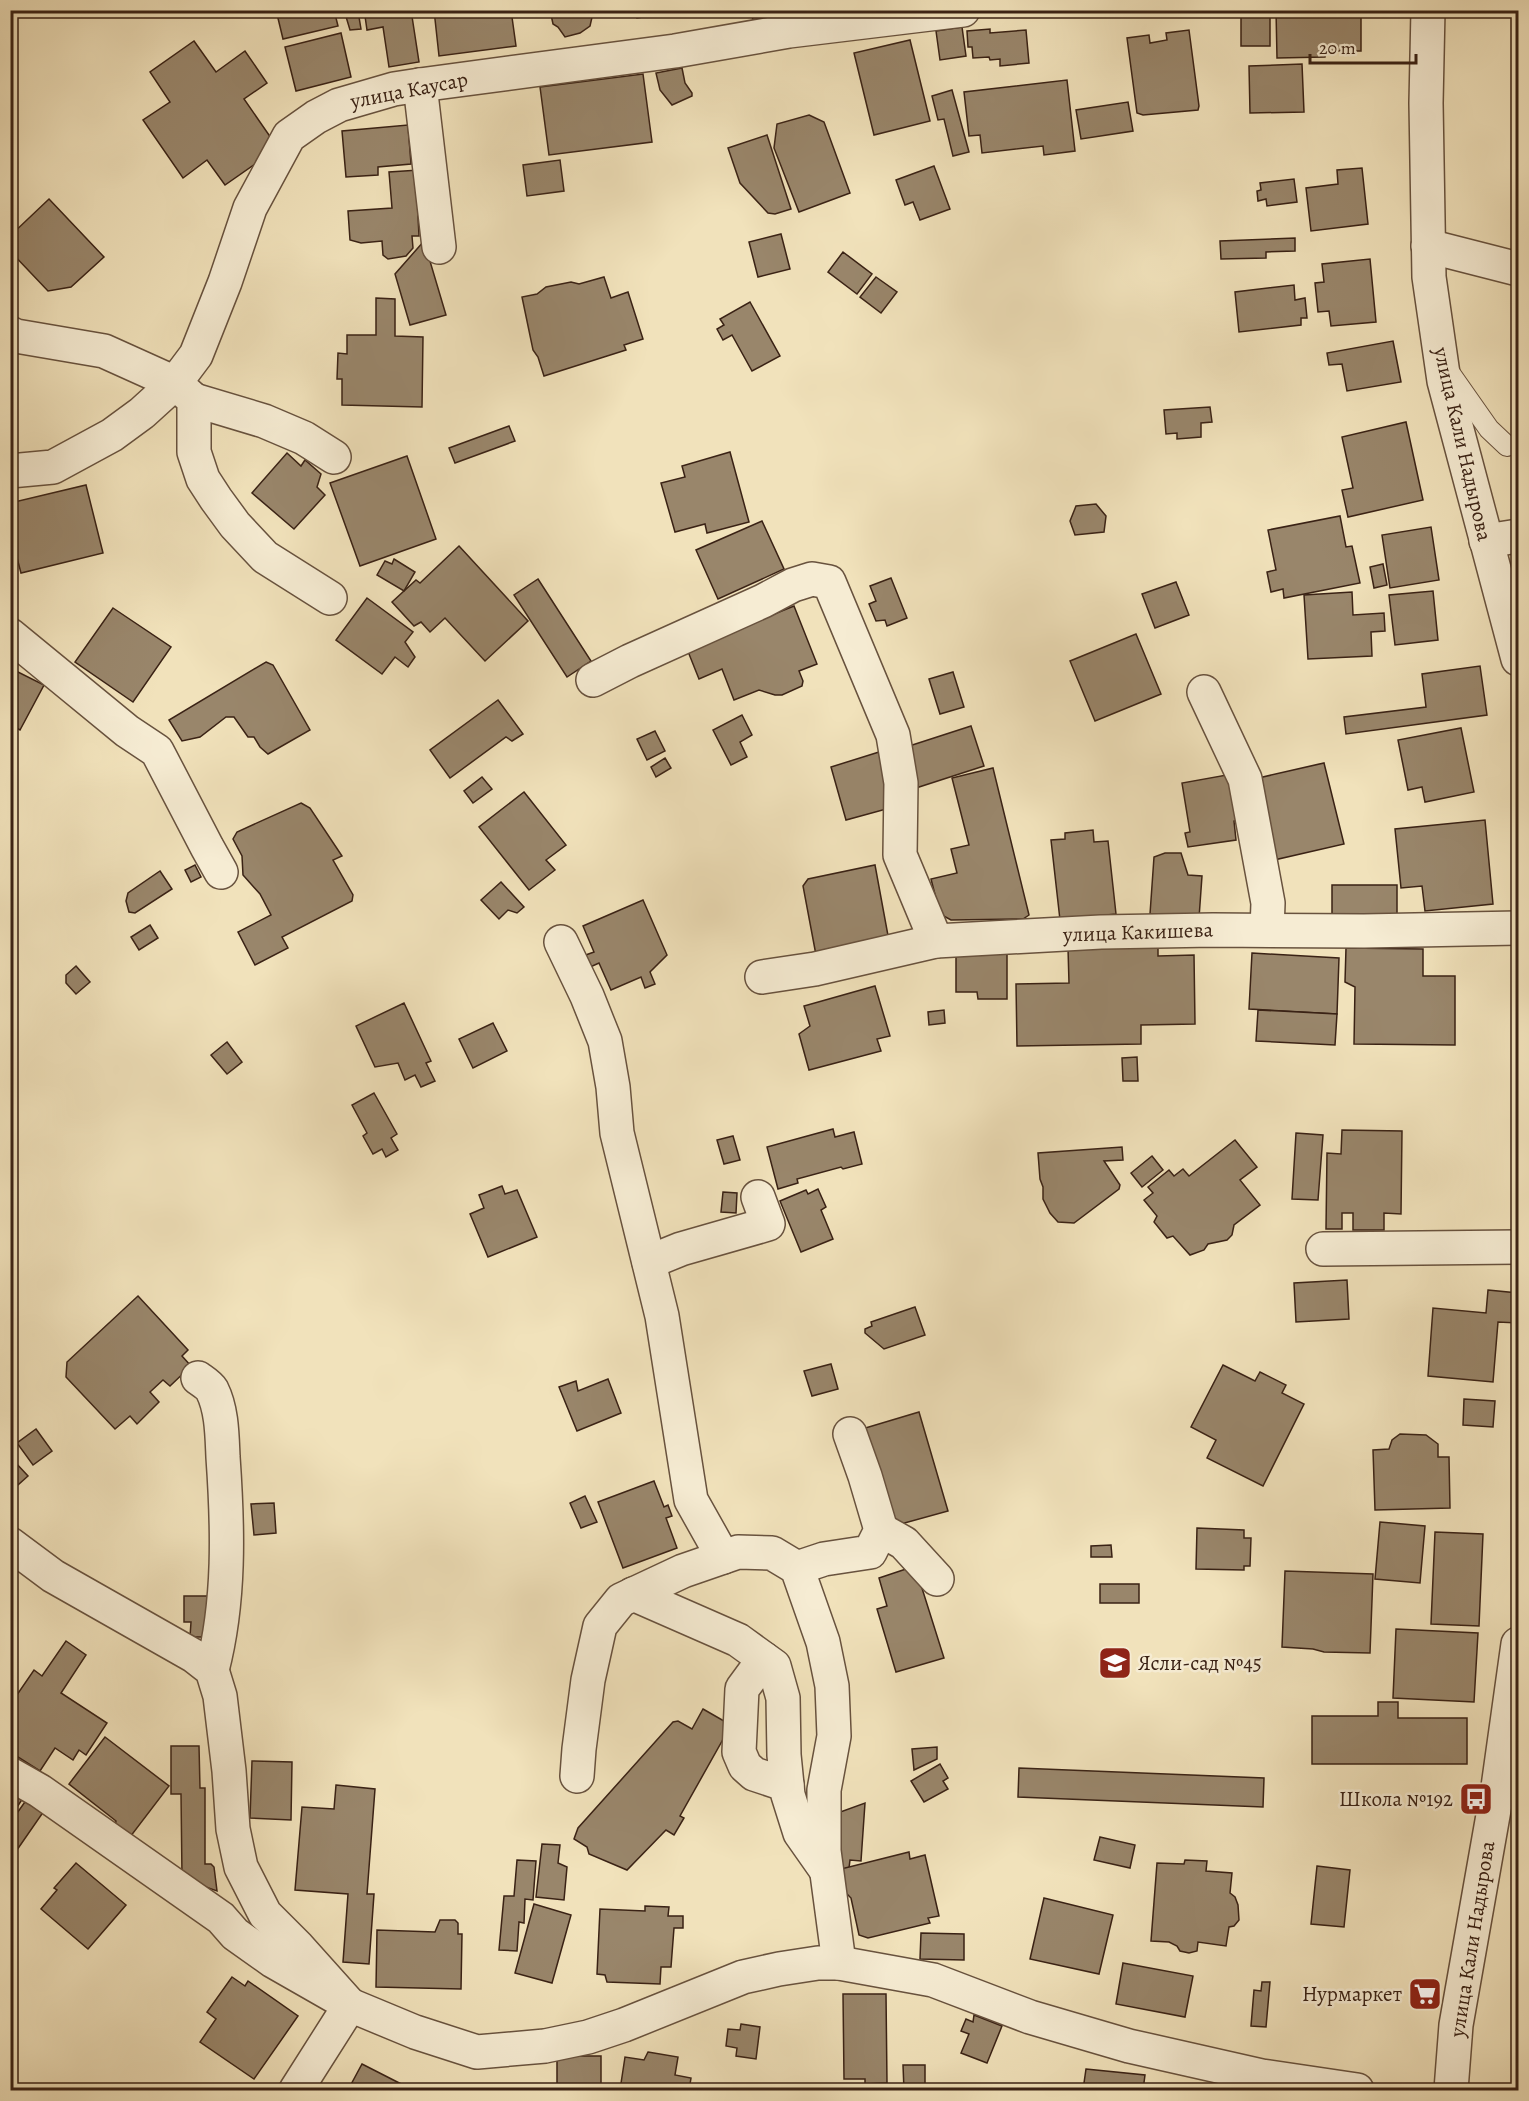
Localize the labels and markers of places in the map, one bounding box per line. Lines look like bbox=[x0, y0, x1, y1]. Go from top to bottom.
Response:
school or university icon: Ясли-сад №45 bbox=[1097, 1645, 1133, 1681]
place label: Ясли-сад №45 bbox=[1138, 1649, 1262, 1677]
bus stop icon: Школа №192 bbox=[1458, 1781, 1494, 1817]
place label: Школа №192 bbox=[1339, 1785, 1453, 1813]
supermarket icon: Нурмаркет bbox=[1407, 1976, 1443, 2012]
place label: Нурмаркет bbox=[1302, 1980, 1402, 2008]

